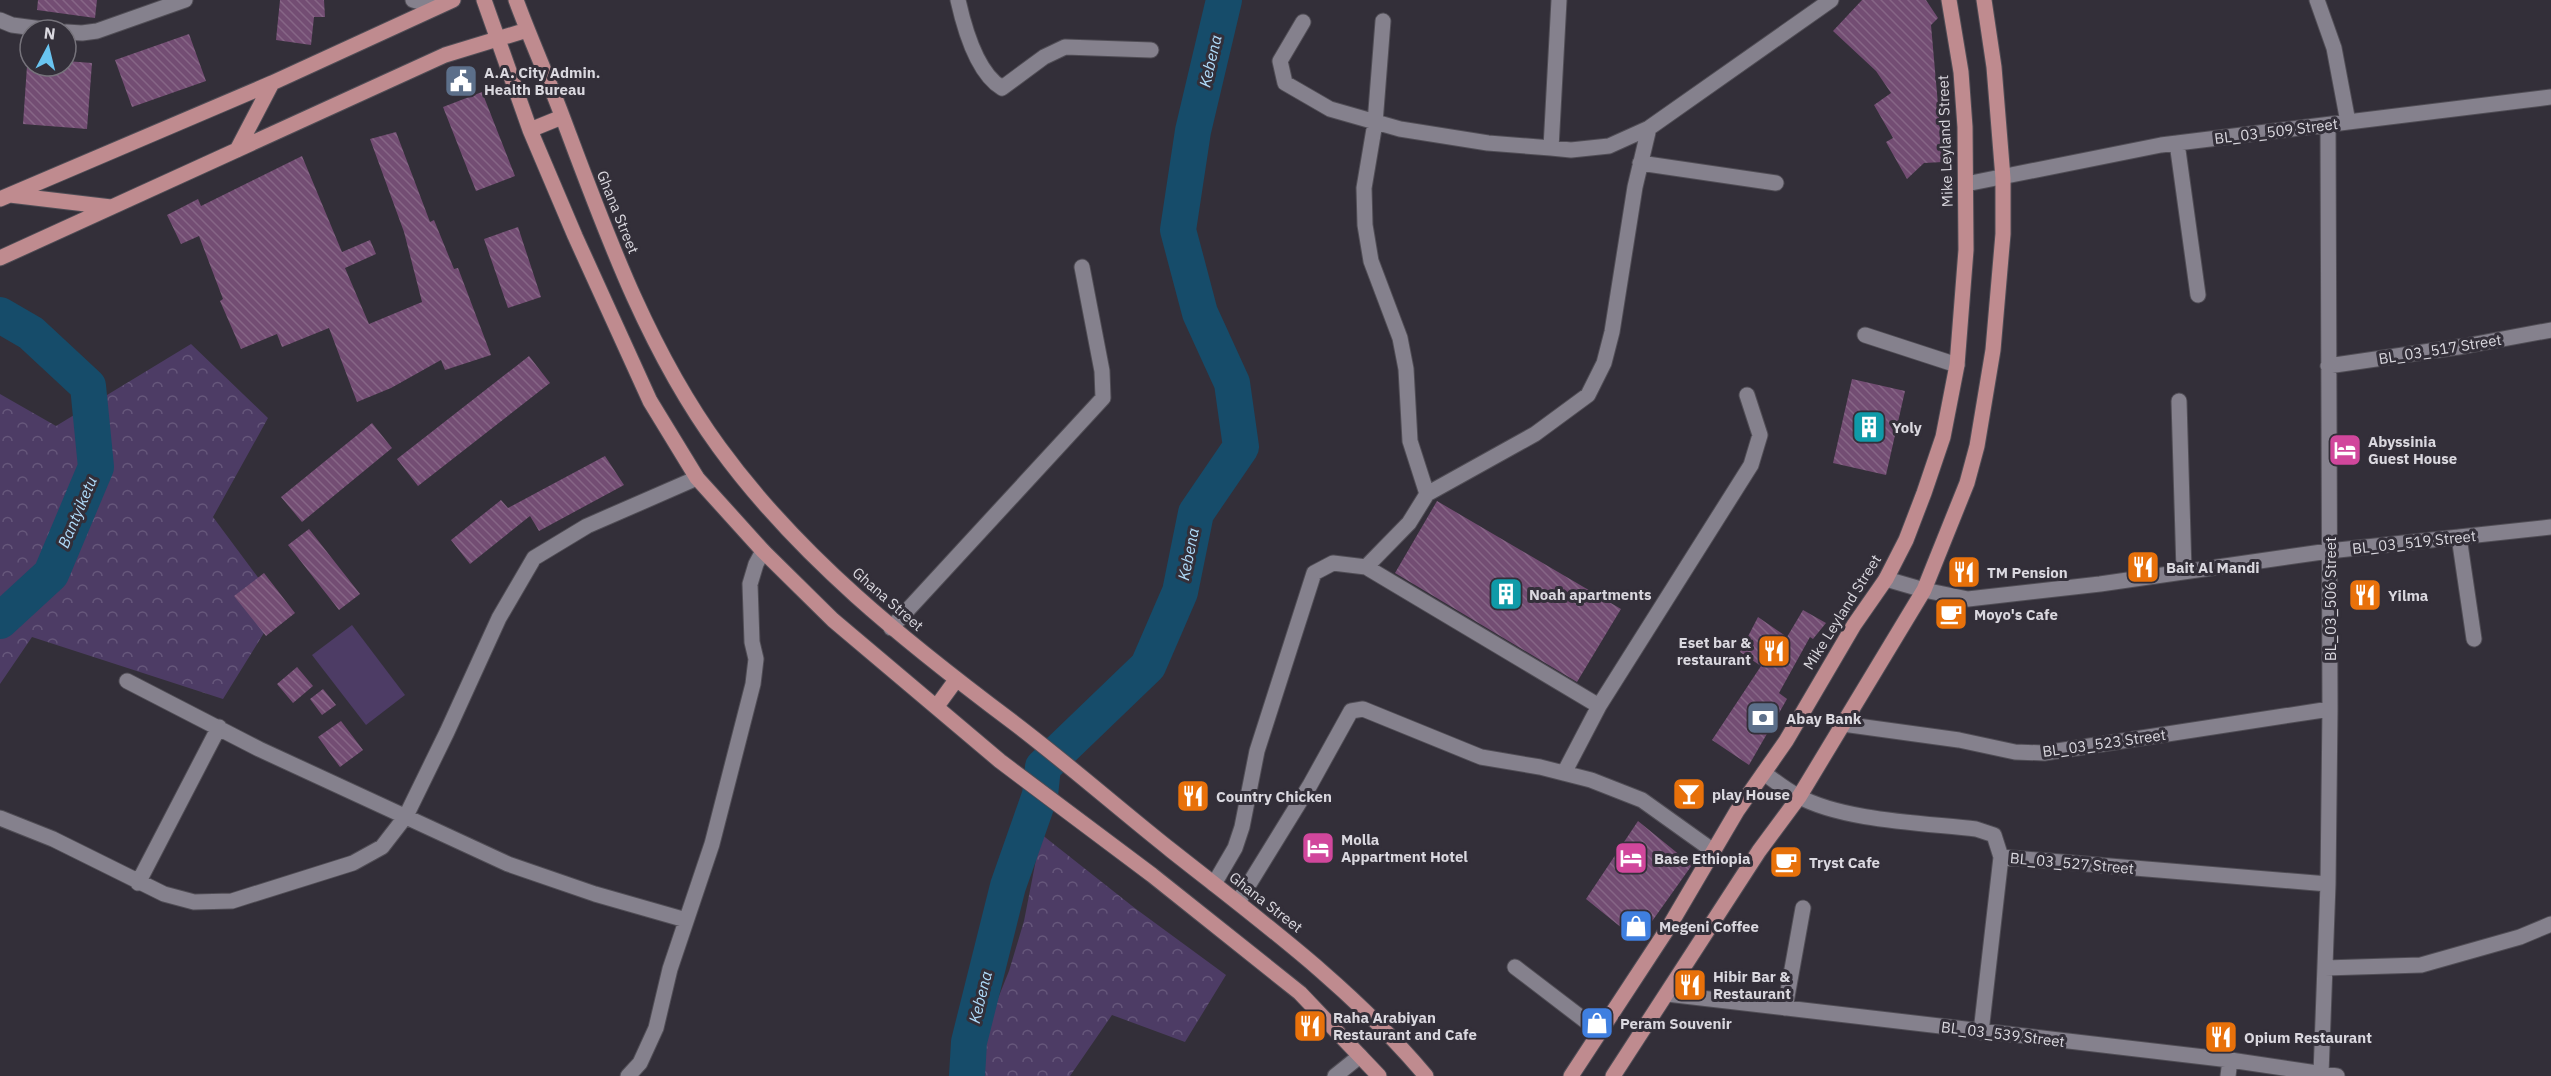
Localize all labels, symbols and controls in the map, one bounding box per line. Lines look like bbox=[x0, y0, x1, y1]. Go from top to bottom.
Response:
north arrow bbox=[18, 18, 78, 78]
text: N bbox=[43, 22, 57, 44]
water label: Kebena bbox=[1194, 33, 1226, 89]
public building icon: A.A. City Admin. Health Bureau bbox=[443, 63, 479, 99]
place label: A.A. City Admin. Health Bureau bbox=[484, 63, 600, 99]
street label: Mike Leyland Street bbox=[1933, 75, 1957, 207]
street label: BL_03_509 Street bbox=[2213, 114, 2339, 148]
street label: Ghana Street bbox=[593, 168, 643, 256]
street label: BL_03_517 Street bbox=[2377, 330, 2503, 368]
building icon: Yoly bbox=[1851, 409, 1887, 445]
place label: Yoly bbox=[1892, 418, 1922, 437]
hotel icon: Abyssinia Guest House bbox=[2327, 432, 2363, 468]
place label: Abyssinia Guest House bbox=[2368, 432, 2457, 468]
water label: Bantyiketu bbox=[53, 473, 101, 551]
water label: Kebena bbox=[1173, 526, 1203, 582]
street label: BL_03_519 Street bbox=[2351, 526, 2477, 558]
street label: BL_03_506 Street bbox=[2321, 537, 2340, 661]
restaurant icon: Bait Al Mandi bbox=[2125, 549, 2161, 585]
street label: Mike Leyland Street bbox=[1799, 551, 1885, 673]
restaurant icon: TM Pension bbox=[1946, 554, 1982, 590]
place label: Bait Al Mandi bbox=[2166, 558, 2260, 577]
street label: Ghana Street bbox=[848, 563, 928, 635]
place label: TM Pension bbox=[1987, 563, 2068, 582]
building icon: Noah apartments bbox=[1488, 576, 1524, 612]
restaurant icon: Yilma bbox=[2347, 577, 2383, 613]
place label: Noah apartments bbox=[1529, 585, 1652, 604]
place label: Yilma bbox=[2388, 586, 2429, 605]
cafe icon: Moyo's Cafe bbox=[1933, 596, 1969, 632]
place label: Moyo's Cafe bbox=[1974, 605, 2058, 624]
place label: Eset bar & restaurant bbox=[1677, 633, 1751, 669]
restaurant icon: Eset bar & restaurant bbox=[1756, 633, 1792, 669]
bank icon: Abay Bank bbox=[1745, 700, 1781, 736]
place label: Abay Bank bbox=[1786, 709, 1862, 728]
street label: BL_03_523 Street bbox=[2041, 725, 2167, 761]
bar icon: play House bbox=[1671, 776, 1707, 812]
restaurant icon: Country Chicken bbox=[1175, 778, 1211, 814]
place label: play House bbox=[1712, 785, 1790, 804]
place label: Country Chicken bbox=[1216, 787, 1332, 806]
hotel icon: Molla Appartment Hotel bbox=[1300, 830, 1336, 866]
place label: Molla Appartment Hotel bbox=[1341, 830, 1468, 866]
hotel icon: Base Ethiopia bbox=[1613, 840, 1649, 876]
cafe icon: Tryst Cafe bbox=[1768, 844, 1804, 880]
street label: BL_03_527 Street bbox=[2009, 848, 2135, 878]
place label: Base Ethiopia bbox=[1654, 849, 1751, 868]
place label: Tryst Cafe bbox=[1809, 853, 1880, 872]
street label: Ghana Street bbox=[1225, 867, 1307, 937]
shop icon: Megeni Coffee bbox=[1618, 908, 1654, 944]
place label: Megeni Coffee bbox=[1659, 917, 1759, 936]
restaurant icon: Hibir Bar & Restaurant bbox=[1672, 967, 1708, 1003]
place label: Hibir Bar & Restaurant bbox=[1713, 967, 1791, 1003]
water label: Kebena bbox=[964, 969, 996, 1025]
shop icon: Peram Souvenir bbox=[1579, 1005, 1615, 1041]
restaurant icon: Raha Arabiyan Restaurant and Cafe bbox=[1292, 1008, 1328, 1044]
place label: Raha Arabiyan Restaurant and Cafe bbox=[1333, 1008, 1477, 1044]
place label: Peram Souvenir bbox=[1620, 1014, 1732, 1033]
street label: BL_03_539 Street bbox=[1940, 1017, 2066, 1051]
restaurant icon: Opium Restaurant bbox=[2203, 1019, 2239, 1055]
place label: Opium Restaurant bbox=[2244, 1028, 2372, 1047]

